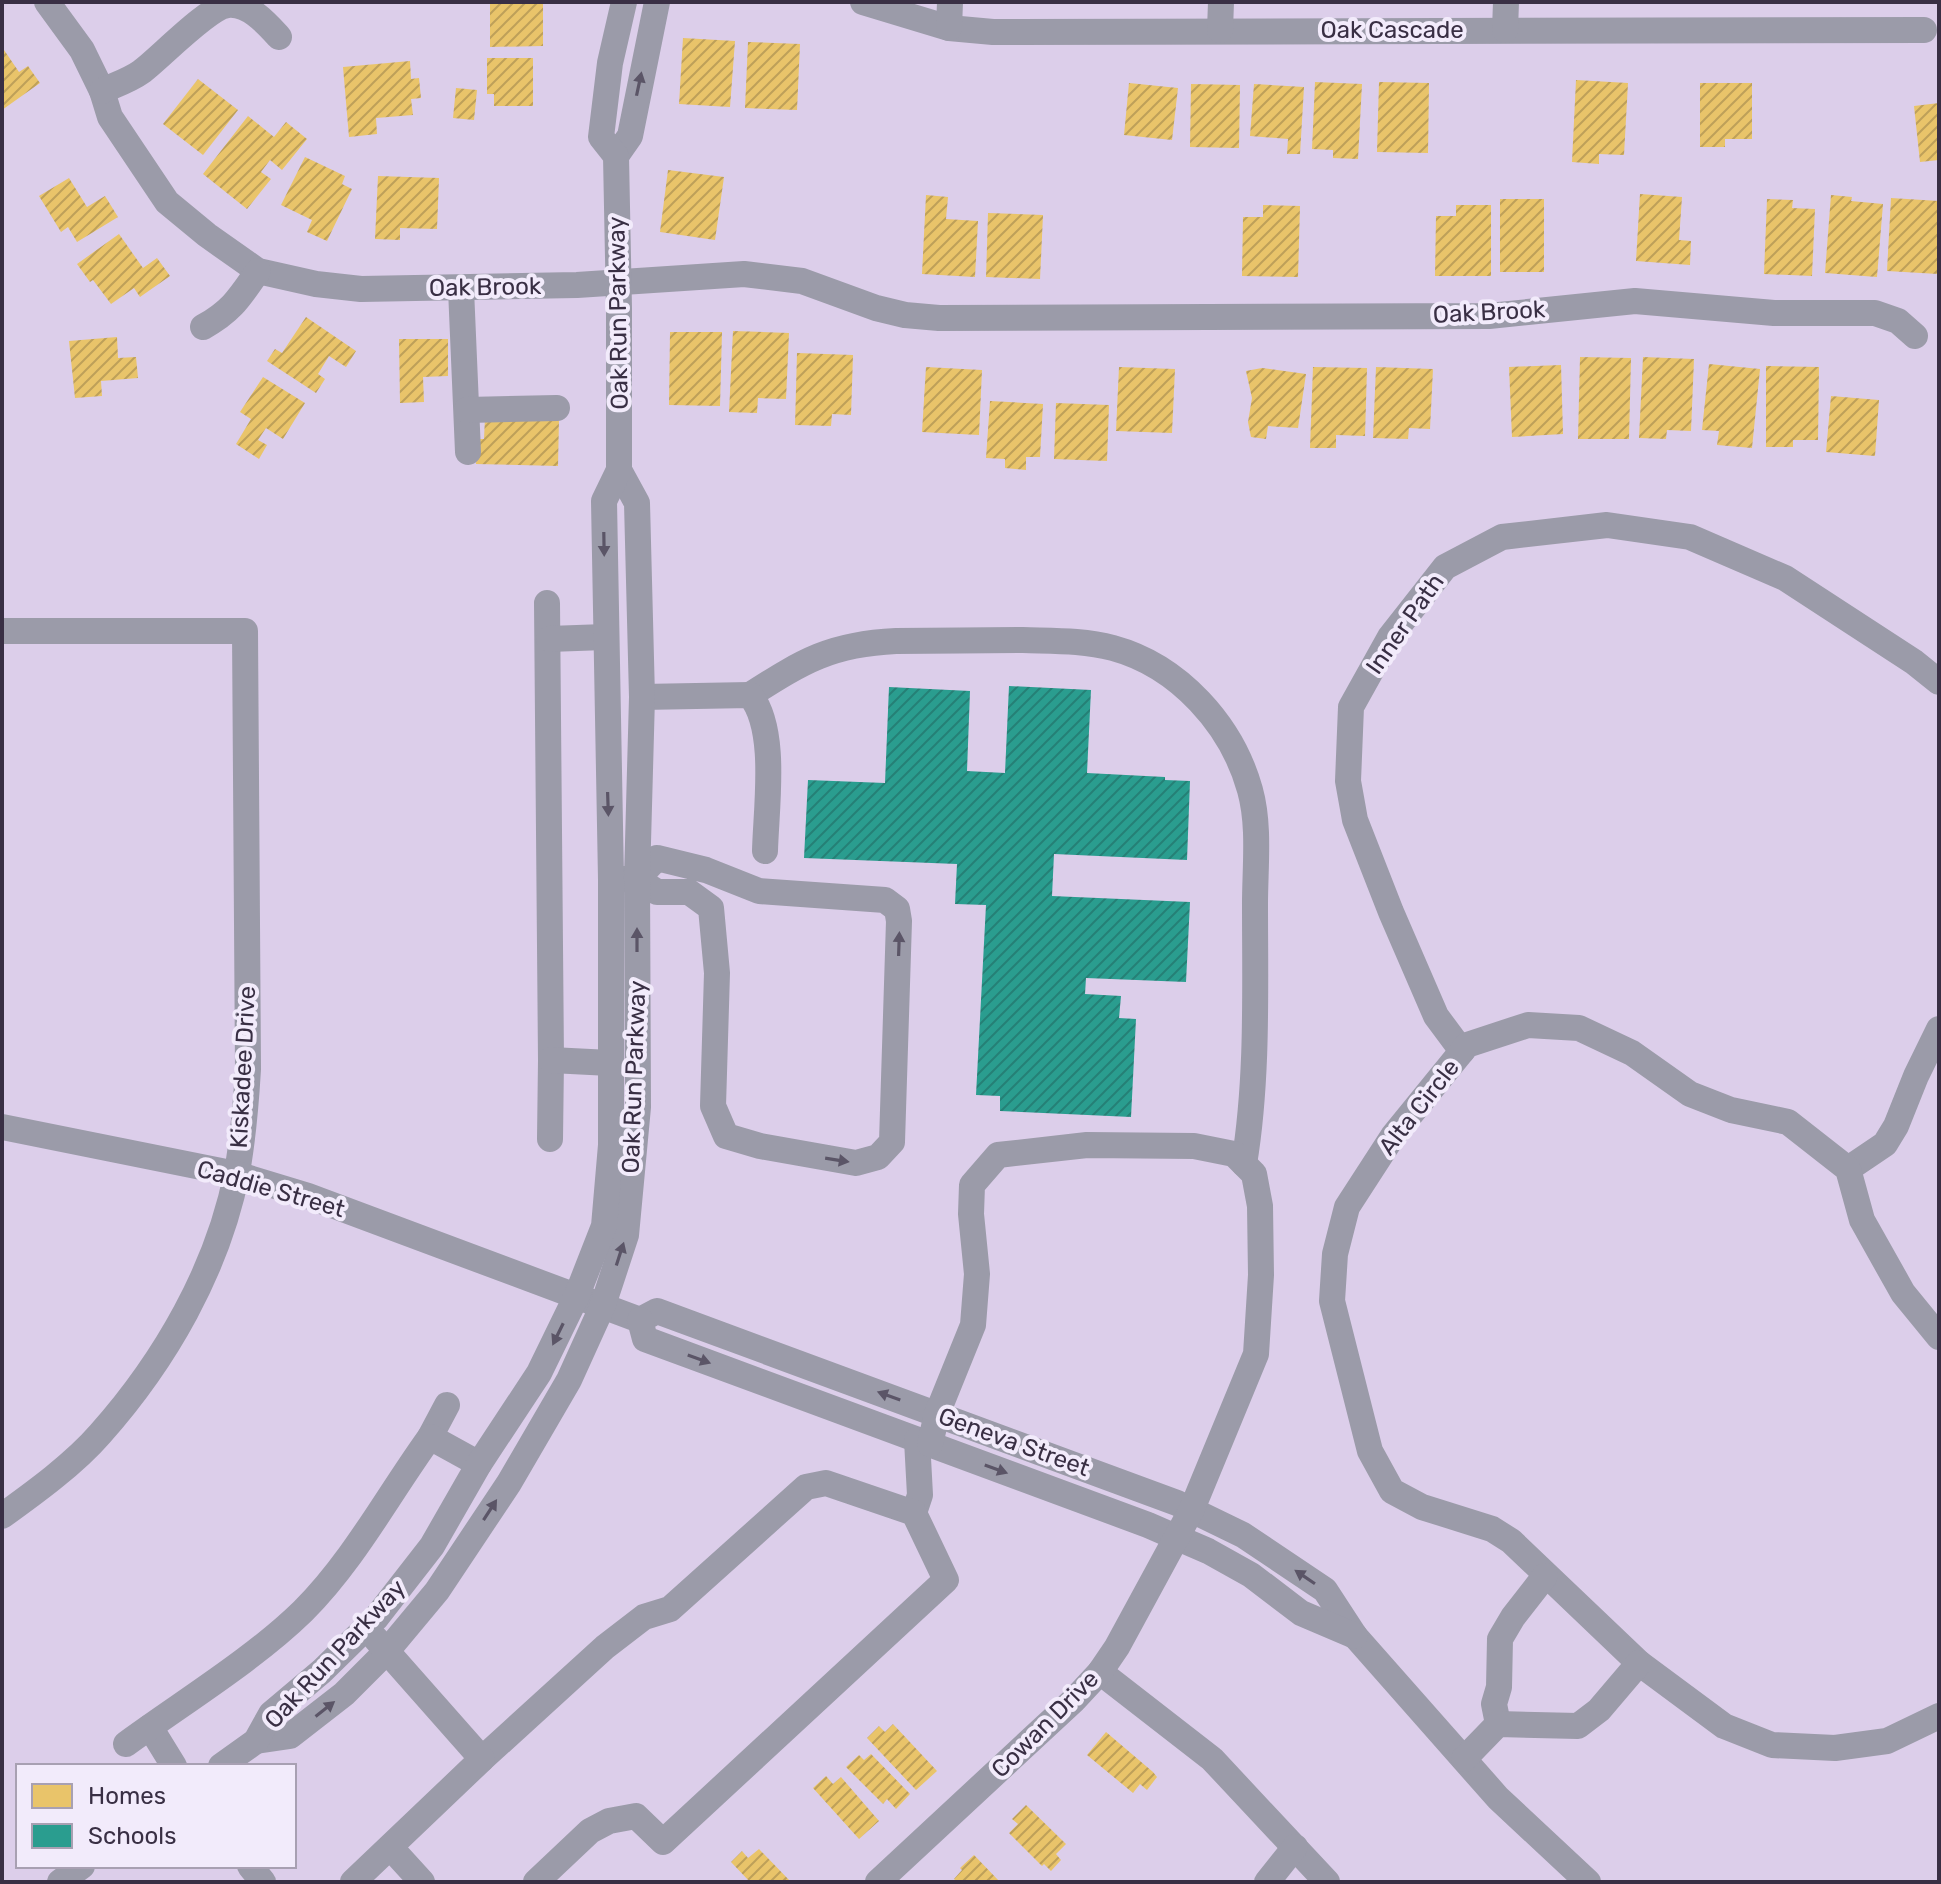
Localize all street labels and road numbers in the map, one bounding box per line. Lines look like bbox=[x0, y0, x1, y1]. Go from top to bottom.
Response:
street label: Oak Cascade bbox=[1320, 16, 1464, 44]
street label: Oak Run Parkway bbox=[602, 216, 634, 410]
street label: Oak Brook bbox=[429, 272, 542, 302]
street label: Oak Brook bbox=[1432, 295, 1546, 329]
street label: Inner Path bbox=[1360, 569, 1450, 679]
street label: Oak Run Parkway bbox=[617, 980, 651, 1174]
street label: Kiskadee Drive bbox=[225, 985, 261, 1149]
street label: Alta Circle bbox=[1373, 1054, 1465, 1160]
street label: Caddie Street bbox=[194, 1155, 348, 1223]
street label: Geneva Street bbox=[935, 1402, 1093, 1482]
street label: Oak Run Parkway bbox=[259, 1574, 411, 1734]
street label: Cowan Drive bbox=[986, 1665, 1104, 1783]

